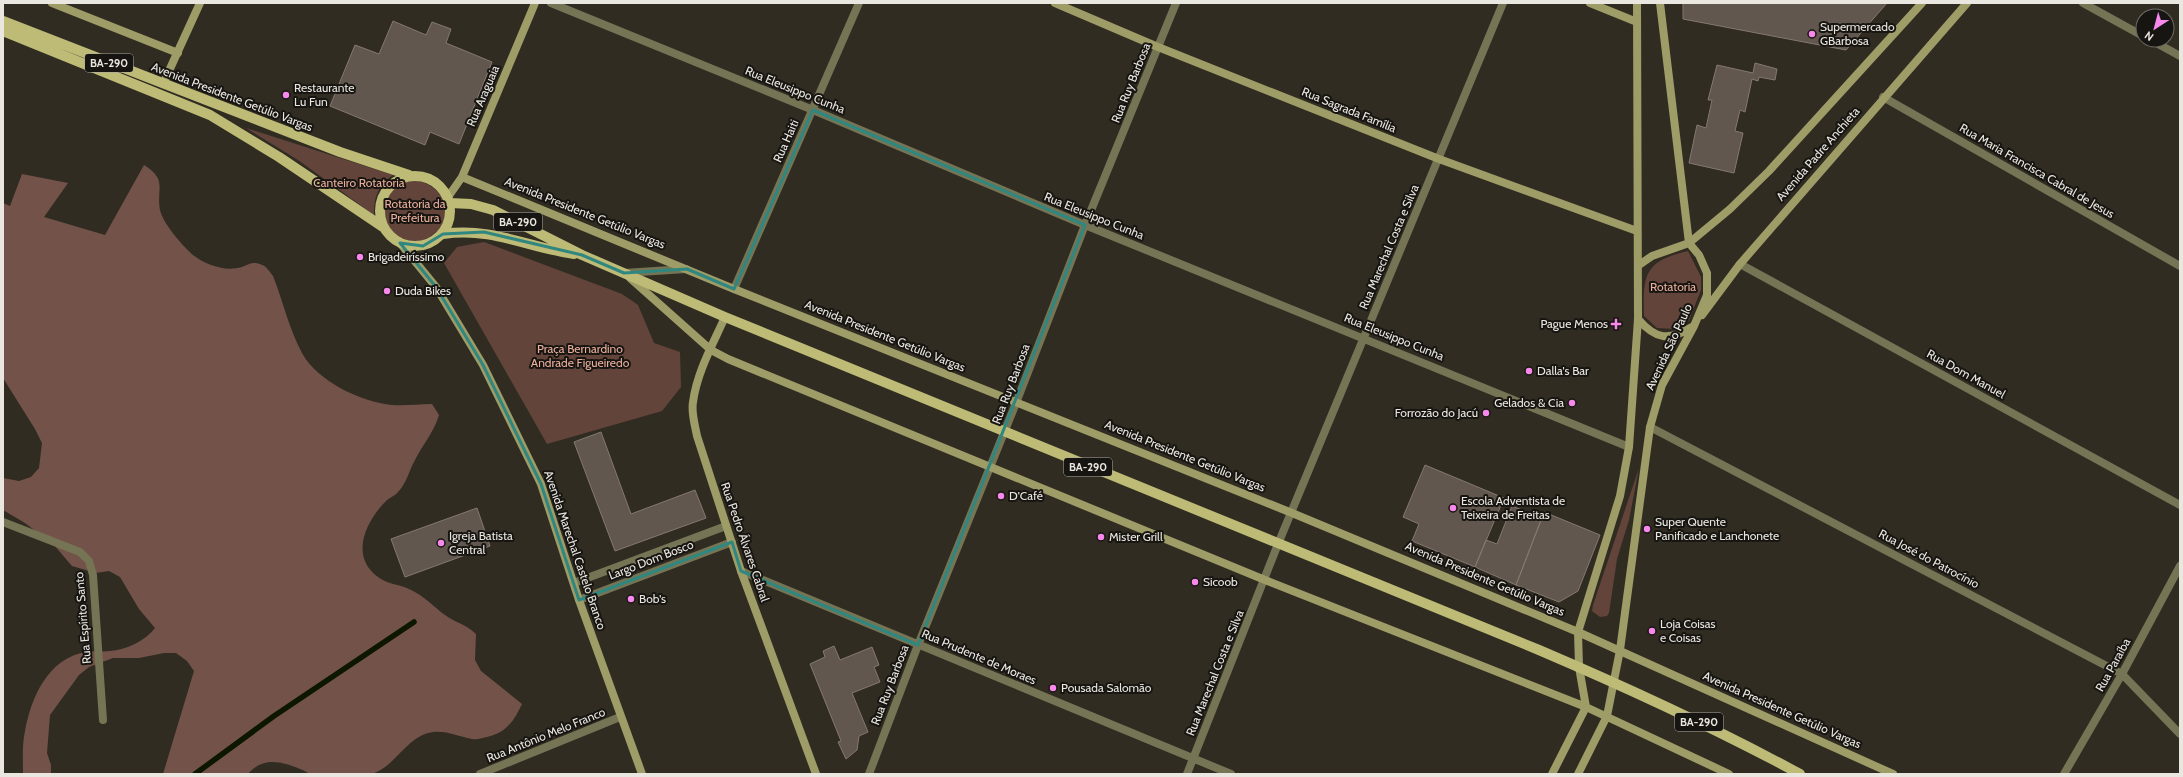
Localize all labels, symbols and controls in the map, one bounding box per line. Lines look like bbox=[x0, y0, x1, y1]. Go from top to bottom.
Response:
north arrow bbox=[2135, 8, 2175, 48]
place label: Supermercado GBarbosa bbox=[1820, 19, 1895, 48]
text: N bbox=[2142, 28, 2156, 44]
marker: Supermercado GBarbosa bbox=[1807, 29, 1817, 39]
street label: Rua Ruy Barbosa bbox=[1108, 41, 1153, 125]
road number: BA-290 bbox=[85, 54, 133, 72]
street label: Avenida Presidente Getúlio Vargas bbox=[149, 59, 315, 134]
street label: Rua Araguaia bbox=[463, 63, 502, 129]
street label: Rua Eleusippo Cunha bbox=[743, 63, 848, 116]
place label: Restaurante Lu Fun bbox=[294, 80, 354, 109]
street label: Rua Sagrada Família bbox=[1300, 84, 1399, 135]
marker: Restaurante Lu Fun bbox=[281, 90, 291, 100]
street label: Avenida Padre Anchieta bbox=[1773, 104, 1863, 204]
street label: Rua Haiti bbox=[770, 117, 802, 164]
street label: Rua Maria Francisca Cabral de Jesus bbox=[1957, 120, 2117, 221]
street label: Avenida Presidente Getúlio Vargas bbox=[503, 173, 668, 252]
park label: Canteiro Rotatoria bbox=[313, 175, 405, 190]
street label: Rua Marechal Costa e Silva bbox=[1355, 182, 1422, 312]
street label: Rua Eleusippo Cunha bbox=[1042, 189, 1147, 242]
park label: Rotatoria da Prefeitura bbox=[384, 196, 446, 225]
road number: BA-290 bbox=[494, 213, 542, 231]
place label: Brigadeiríssimo bbox=[368, 249, 445, 264]
marker: Brigadeiríssimo bbox=[355, 252, 365, 262]
park label: Rotatoria bbox=[1650, 279, 1696, 294]
place label: Duda Bikes bbox=[395, 283, 451, 298]
marker: Duda Bikes bbox=[382, 286, 392, 296]
street label: Avenida Presidente Getúlio Vargas bbox=[803, 296, 968, 375]
street label: Avenida São Paulo bbox=[1642, 301, 1695, 392]
street label: Rua Eleusippo Cunha bbox=[1342, 310, 1447, 363]
place label: Pague Menos bbox=[1540, 316, 1608, 331]
marker: Pague Menos bbox=[1611, 319, 1621, 329]
park label: Praça Bernardino Andrade Figueiredo bbox=[531, 341, 630, 370]
street label: Rua Ruy Barbosa bbox=[988, 341, 1033, 426]
street label: Rua Dom Manuel bbox=[1924, 346, 2008, 401]
place label: Dalla's Bar bbox=[1537, 363, 1589, 378]
marker: Dalla's Bar bbox=[1524, 366, 1534, 376]
place label: Gelados & Cia bbox=[1494, 395, 1564, 410]
marker: Gelados & Cia bbox=[1567, 398, 1577, 408]
place label: Forrozão do Jacú bbox=[1395, 405, 1478, 420]
marker: Forrozão do Jacú bbox=[1481, 408, 1491, 418]
street label: Avenida Presidente Getúlio Vargas bbox=[1103, 416, 1268, 495]
road number: BA-290 bbox=[1064, 458, 1112, 476]
street label: Avenida Marechal Castelo Branco bbox=[541, 468, 610, 632]
street label: Rua Pedro Álvares Cabral bbox=[718, 480, 773, 604]
place label: D'Café bbox=[1009, 488, 1043, 503]
marker: D'Café bbox=[996, 491, 1006, 501]
place label: Escola Adventista de Teixeira de Freitas bbox=[1461, 493, 1565, 522]
marker: Escola Adventista de Teixeira de Freitas bbox=[1448, 503, 1458, 513]
place label: Super Quente Panificado e Lanchonete bbox=[1655, 514, 1779, 543]
marker: Super Quente Panificado e Lanchonete bbox=[1642, 524, 1652, 534]
street label: Rua José do Patrocínio bbox=[1876, 526, 1982, 592]
place label: Igreja Batista Central bbox=[449, 528, 513, 557]
place label: Mister Grill bbox=[1109, 529, 1163, 544]
marker: Mister Grill bbox=[1096, 532, 1106, 542]
street label: Largo Dom Bosco bbox=[606, 536, 696, 583]
marker: Igreja Batista Central bbox=[436, 538, 446, 548]
street label: Avenida Presidente Getúlio Vargas bbox=[1403, 538, 1567, 619]
street label: Rua Espírito Santo bbox=[71, 571, 94, 665]
place label: Sicoob bbox=[1203, 574, 1238, 589]
marker: Sicoob bbox=[1190, 577, 1200, 587]
place label: Bob's bbox=[639, 591, 666, 606]
marker: Bob's bbox=[626, 594, 636, 604]
street label: Rua Marechal Costa e Silva bbox=[1182, 608, 1247, 738]
place label: Loja Coisas e Coisas bbox=[1660, 616, 1716, 645]
street label: Rua Prudente de Moraes bbox=[920, 626, 1039, 688]
marker: Loja Coisas e Coisas bbox=[1647, 626, 1657, 636]
street label: Rua Paraíba bbox=[2092, 635, 2133, 694]
street label: Rua Ruy Barbosa bbox=[867, 642, 912, 727]
street label: Avenida Presidente Getúlio Vargas bbox=[1701, 668, 1864, 751]
place label: Pousada Salomão bbox=[1061, 680, 1152, 695]
marker: Pousada Salomão bbox=[1048, 683, 1058, 693]
street label: Rua Antônio Melo Franco bbox=[484, 704, 608, 765]
road number: BA-290 bbox=[1675, 713, 1723, 731]

